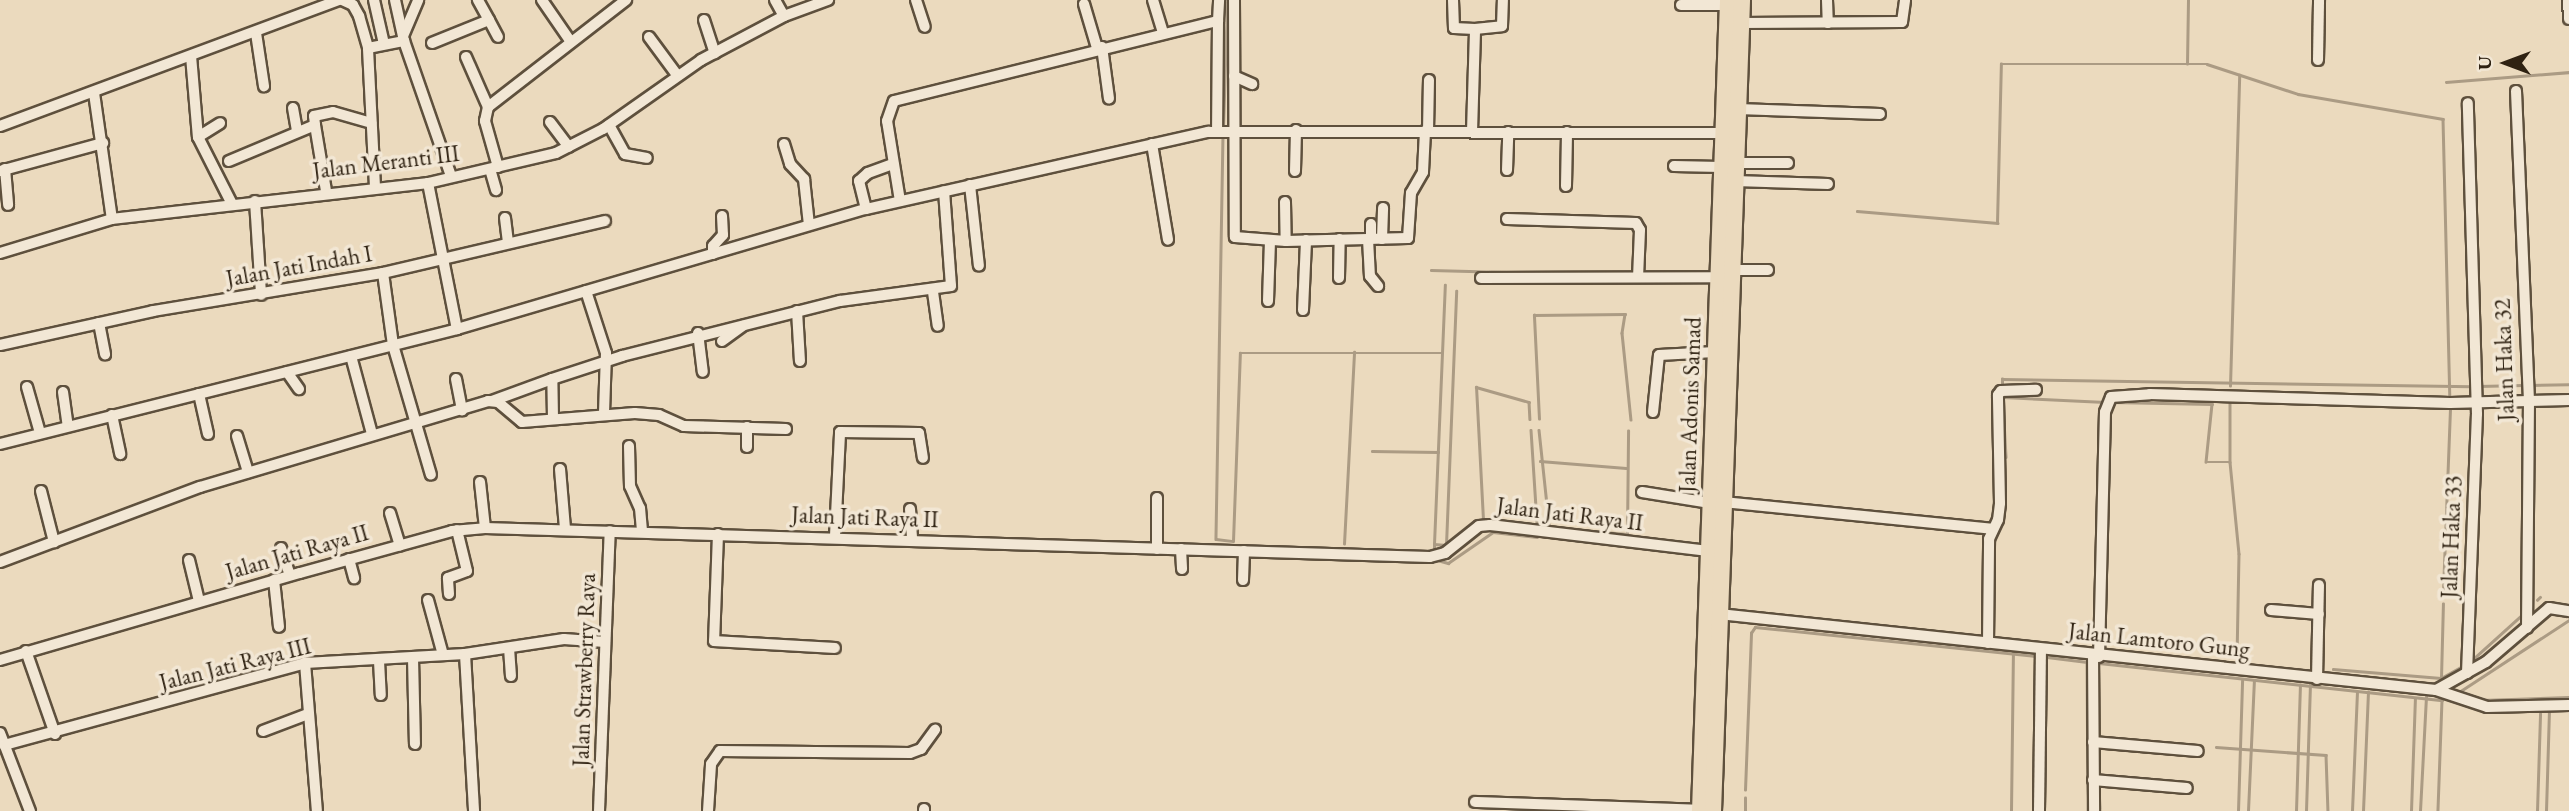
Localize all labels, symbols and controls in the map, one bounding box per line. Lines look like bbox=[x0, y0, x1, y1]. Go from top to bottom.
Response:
north arrow bbox=[2471, 28, 2541, 98]
text: U bbox=[2472, 56, 2497, 70]
street label: Jalan Meranti III bbox=[311, 139, 461, 185]
street label: Jalan Jati Indah I bbox=[224, 240, 374, 292]
street label: Jalan Haka 32 bbox=[2488, 298, 2520, 422]
street label: Jalan Adonis Samad bbox=[1673, 317, 1707, 493]
street label: Jalan Haka 33 bbox=[2435, 475, 2467, 599]
street label: Jalan Jati Raya II bbox=[1495, 491, 1645, 537]
street label: Jalan Jati Raya II bbox=[791, 501, 939, 533]
street label: Jalan Jati Raya II bbox=[222, 518, 372, 586]
street label: Jalan Strawberry Raya bbox=[567, 573, 601, 767]
street label: Jalan Lamtoro Gung bbox=[2067, 617, 2251, 663]
street label: Jalan Jati Raya III bbox=[156, 632, 314, 696]

